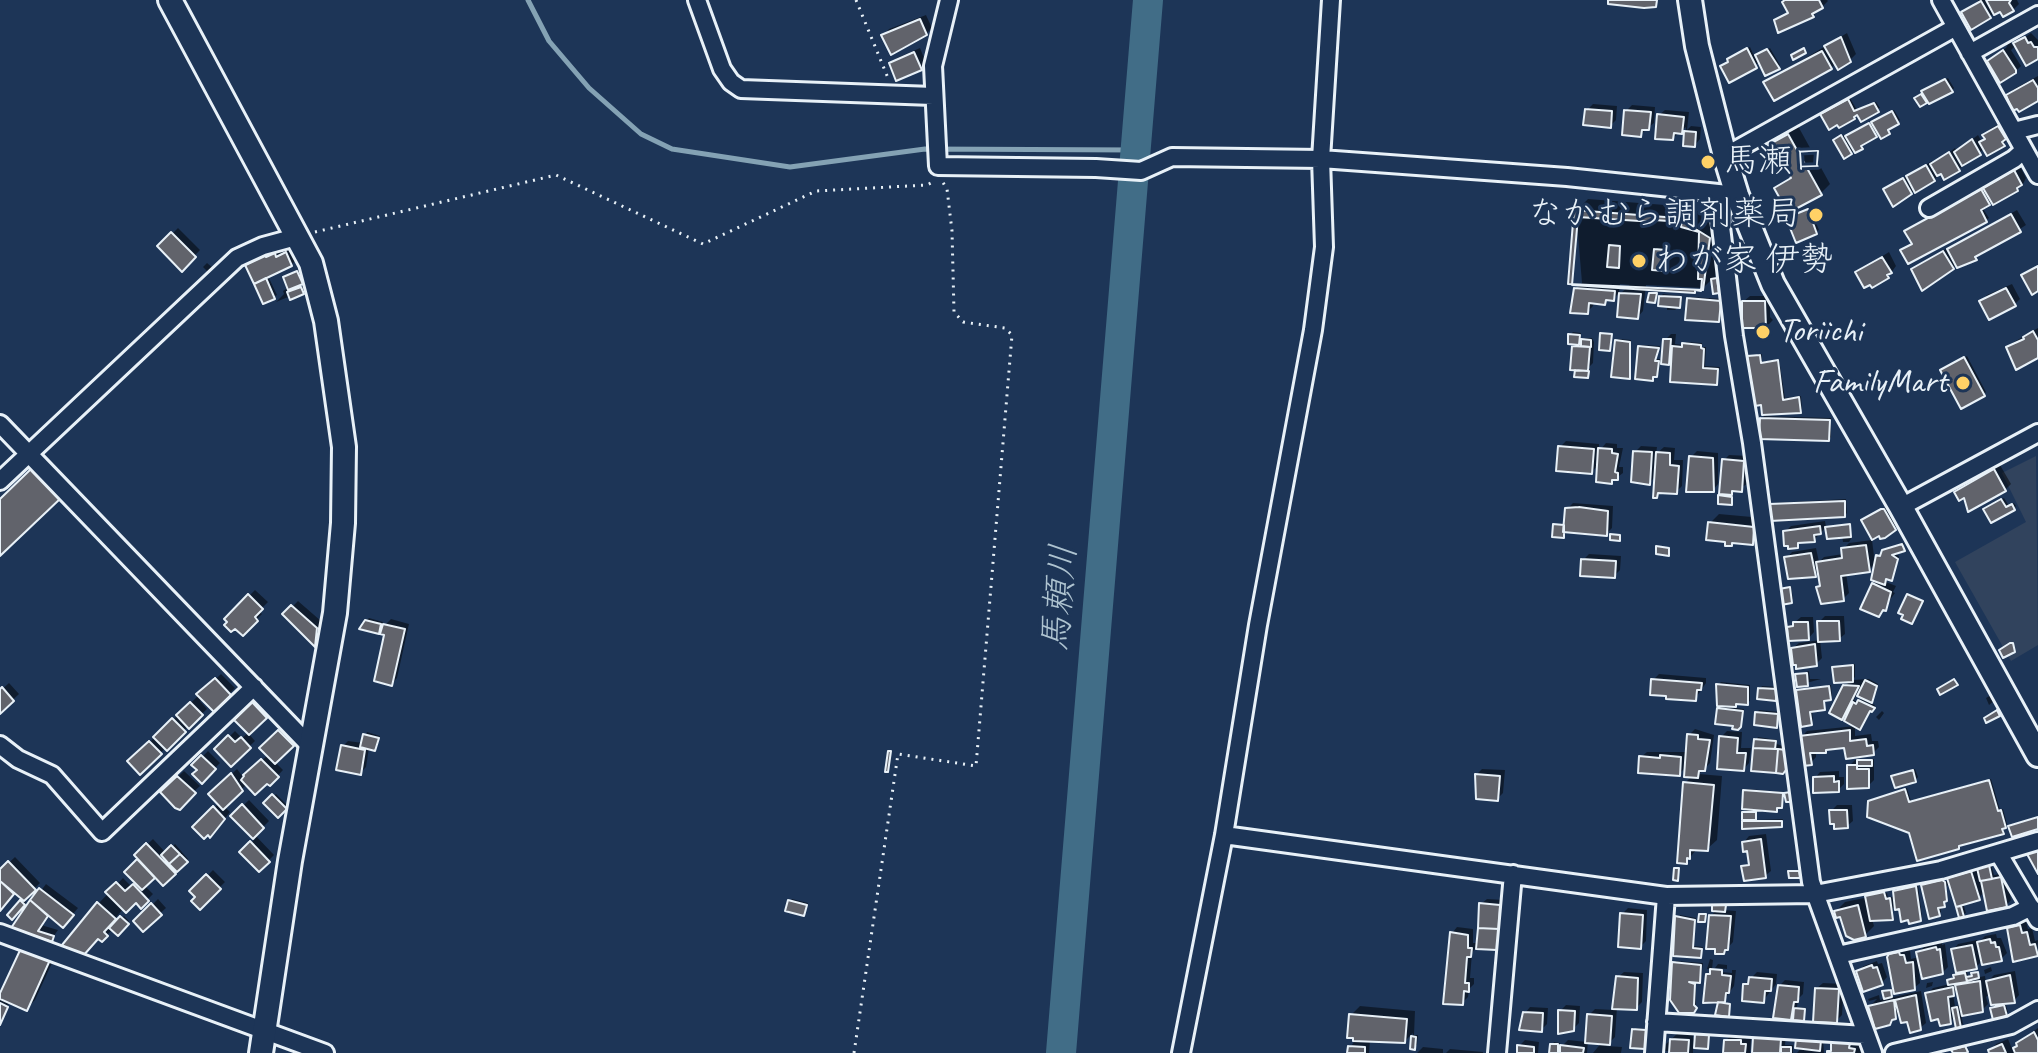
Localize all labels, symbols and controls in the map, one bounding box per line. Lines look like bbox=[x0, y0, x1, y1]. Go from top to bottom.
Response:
place label: 馬瀬口 bbox=[1724, 142, 1826, 182]
marker: 馬瀬口 bbox=[1699, 153, 1717, 171]
place label: なかむら調剤薬局 bbox=[1528, 195, 1800, 235]
marker: なかむら調剤薬局 bbox=[1807, 206, 1825, 224]
place label: わが家 伊勢 bbox=[1655, 241, 1833, 281]
marker: わが家 伊勢 bbox=[1630, 252, 1648, 270]
place label: Toriichi bbox=[1779, 312, 1862, 352]
marker: Toriichi bbox=[1754, 323, 1772, 341]
place label: FamilyMart bbox=[1813, 363, 1947, 403]
marker: FamilyMart bbox=[1954, 374, 1972, 392]
water label: 馬頼川 bbox=[1035, 542, 1087, 654]

